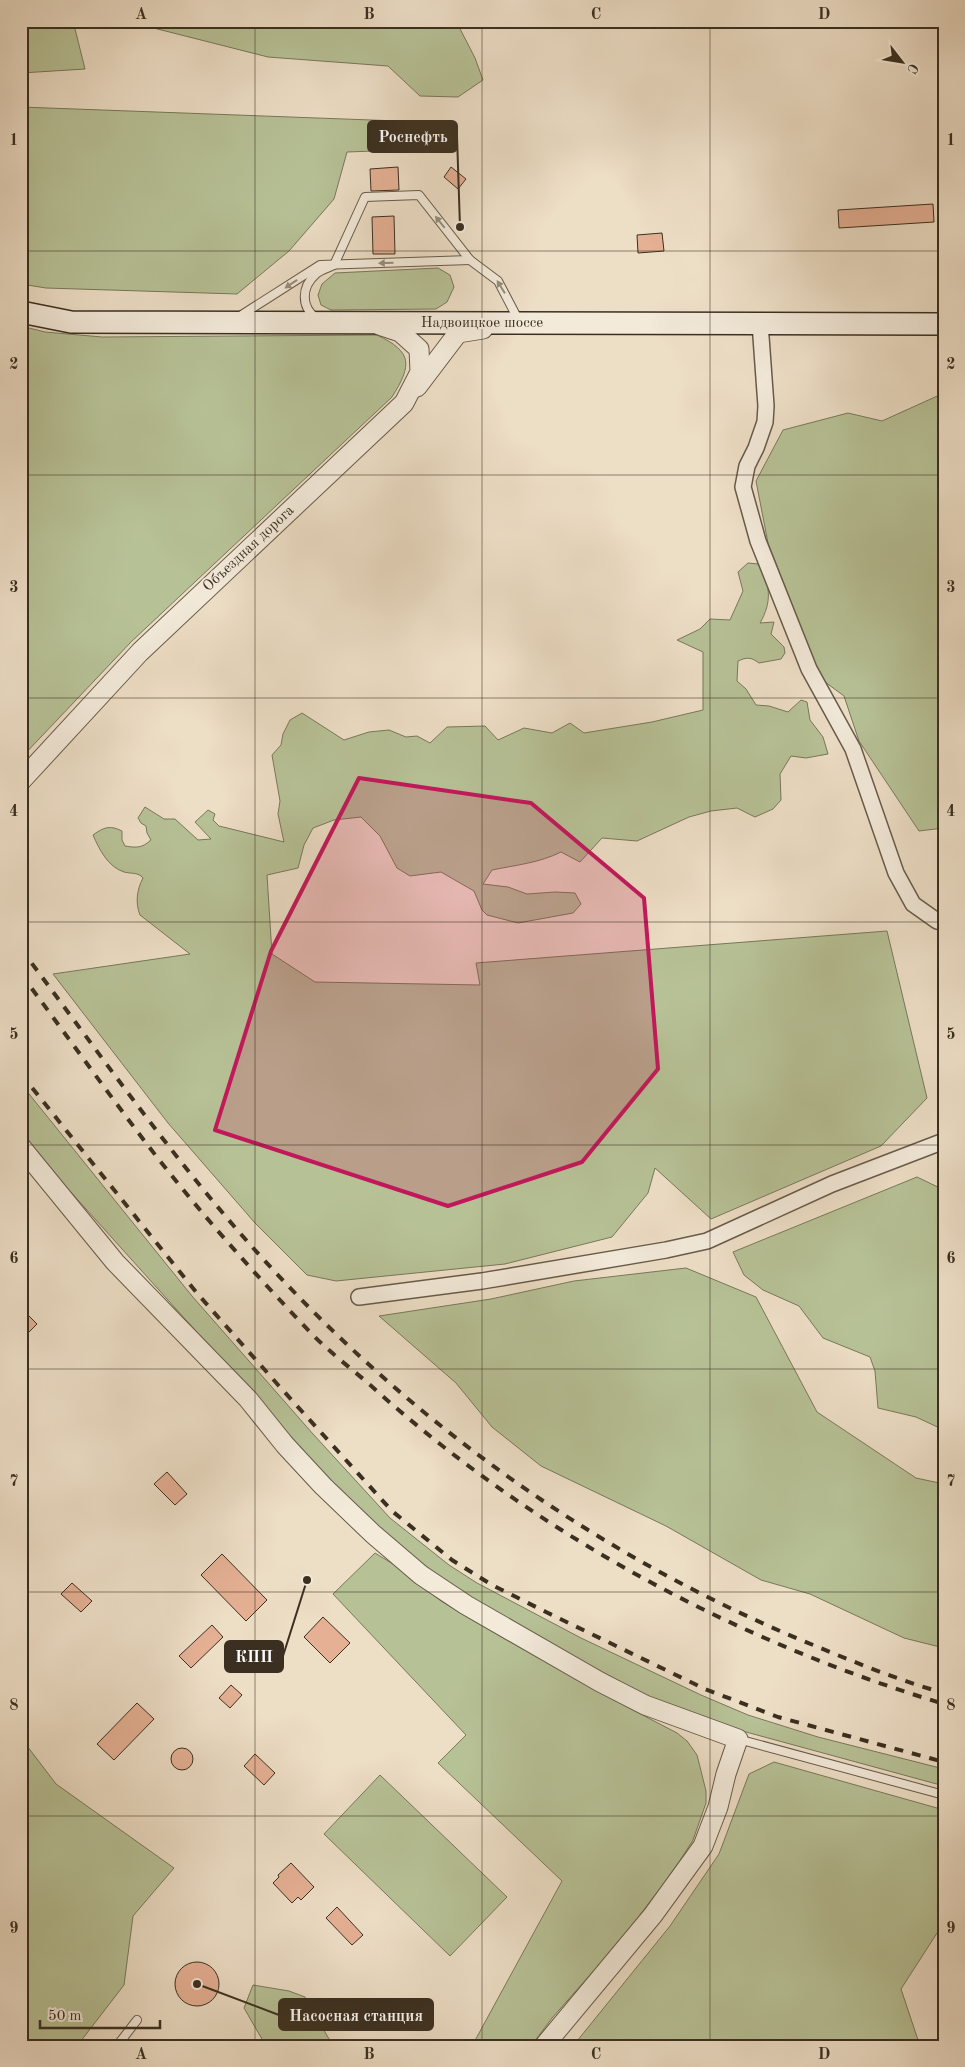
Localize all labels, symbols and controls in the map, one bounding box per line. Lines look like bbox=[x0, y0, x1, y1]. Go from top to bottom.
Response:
text: A bbox=[135, 7, 147, 23]
text: B bbox=[363, 7, 375, 23]
text: C bbox=[591, 7, 601, 23]
text: D bbox=[818, 7, 830, 23]
north arrow bbox=[878, 38, 928, 88]
text: С bbox=[904, 61, 921, 76]
callout: Роснефть bbox=[368, 121, 457, 152]
text: Роснефть bbox=[378, 130, 448, 146]
text: 1 bbox=[9, 133, 19, 149]
text: 1 bbox=[946, 133, 956, 149]
one-way arrow bbox=[434, 216, 445, 229]
one-way arrow bbox=[378, 260, 394, 268]
one-way arrow bbox=[284, 279, 297, 289]
one-way arrow bbox=[496, 280, 505, 294]
street label: Надвоицкое шоссе bbox=[421, 316, 543, 331]
text: 2 bbox=[9, 357, 19, 373]
text: 2 bbox=[946, 357, 956, 373]
street label: Объездная дорога bbox=[201, 503, 298, 595]
text: 3 bbox=[9, 580, 19, 596]
text: 3 bbox=[946, 580, 956, 596]
text: 4 bbox=[9, 804, 19, 820]
text: 4 bbox=[946, 804, 956, 820]
text: 5 bbox=[9, 1027, 19, 1043]
text: 5 bbox=[946, 1027, 956, 1043]
text: 6 bbox=[9, 1251, 19, 1267]
text: 6 bbox=[946, 1251, 956, 1267]
text: 7 bbox=[9, 1474, 19, 1490]
text: 7 bbox=[946, 1474, 956, 1490]
callout: КПП bbox=[225, 1641, 283, 1672]
text: КПП bbox=[235, 1650, 273, 1666]
text: 8 bbox=[9, 1698, 19, 1714]
text: 8 bbox=[946, 1698, 956, 1714]
text: 9 bbox=[9, 1921, 19, 1937]
text: 9 bbox=[946, 1921, 956, 1937]
scale bar bbox=[40, 1997, 160, 2029]
callout: Насосная станция bbox=[279, 1999, 433, 2030]
text: 50 m bbox=[48, 2009, 82, 2024]
text: Насосная станция bbox=[289, 2009, 423, 2025]
text: A bbox=[135, 2047, 147, 2063]
text: B bbox=[363, 2047, 375, 2063]
text: C bbox=[591, 2047, 601, 2063]
text: D bbox=[818, 2047, 830, 2063]

